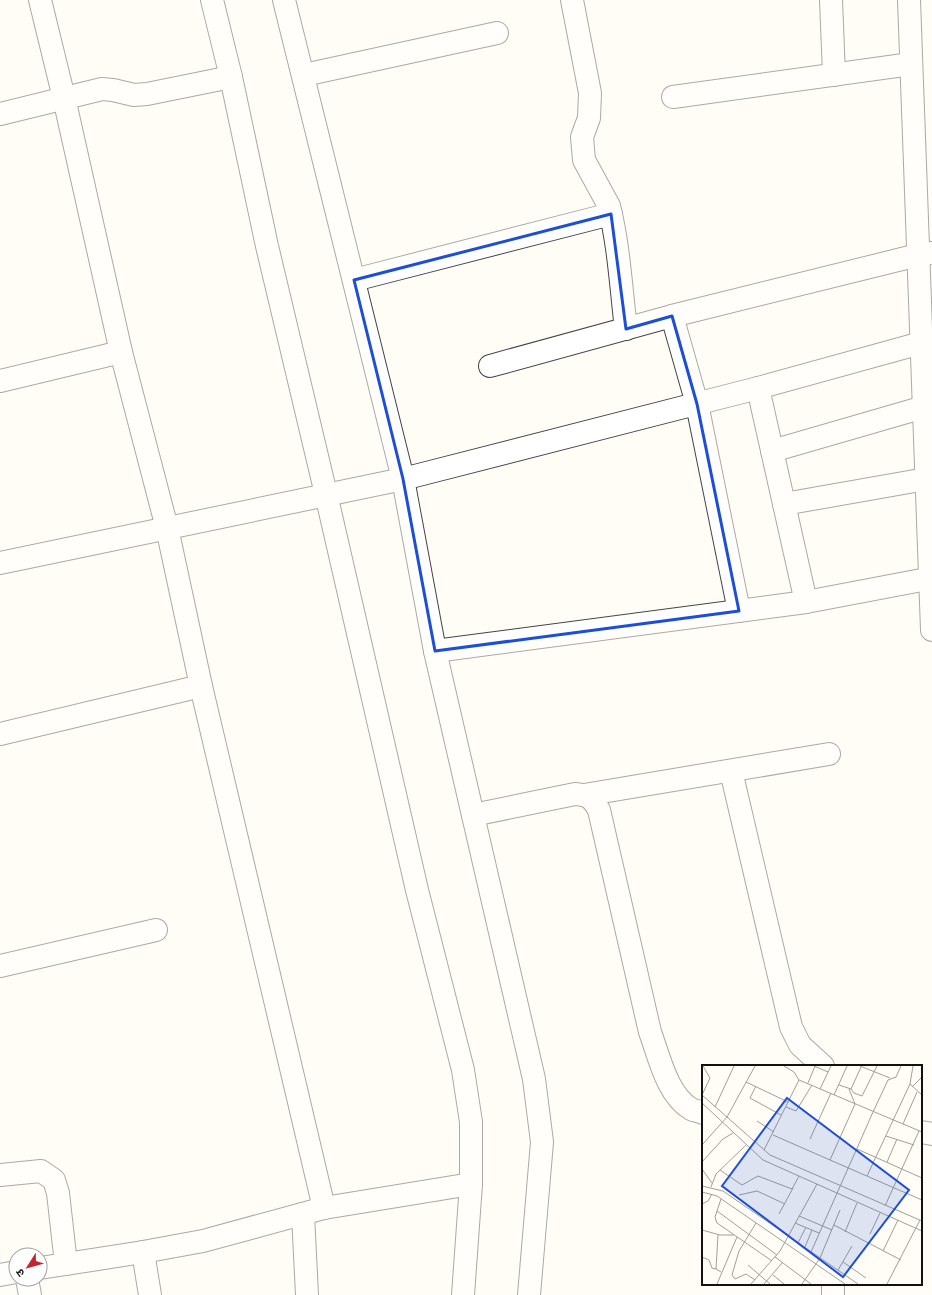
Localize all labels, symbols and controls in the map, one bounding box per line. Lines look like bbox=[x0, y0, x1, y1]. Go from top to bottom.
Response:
inset map bbox=[702, 1065, 922, 1285]
north arrow bbox=[8, 1247, 48, 1287]
text: उ bbox=[13, 1266, 28, 1279]

